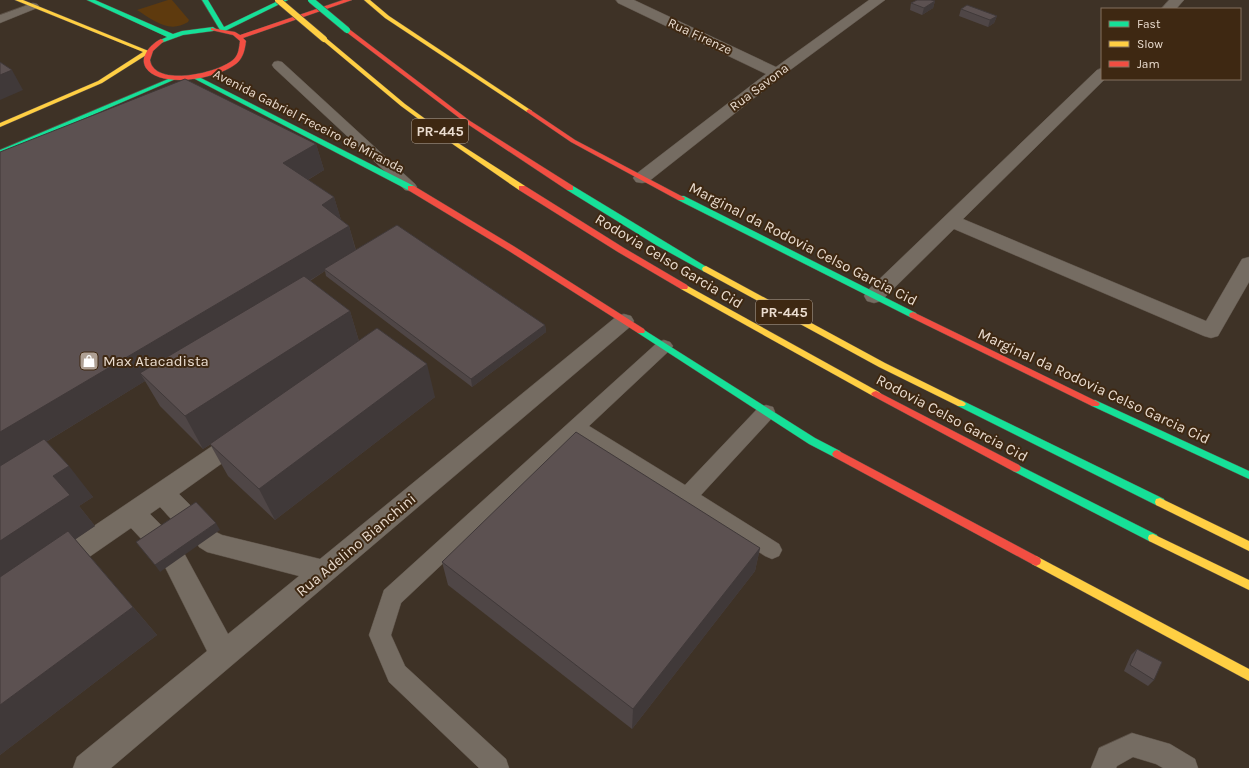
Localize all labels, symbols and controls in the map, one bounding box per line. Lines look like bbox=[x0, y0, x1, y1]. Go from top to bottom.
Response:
legend bbox=[1101, 8, 1241, 80]
street label: Rua Firenze bbox=[666, 15, 735, 57]
text: Fast bbox=[1137, 17, 1161, 31]
text: Slow bbox=[1137, 37, 1163, 51]
text: Jam bbox=[1137, 57, 1160, 71]
street label: Rua Savona bbox=[727, 60, 791, 114]
street label: Avenida Gabriel Freceiro de Miranda bbox=[211, 66, 407, 176]
road number: PR-445 bbox=[412, 119, 468, 143]
street label: Marginal da Rodovia Celso Garcia Cid bbox=[686, 178, 920, 310]
street label: Rodovia Celso Garcia Cid bbox=[592, 210, 746, 312]
road number: PR-445 bbox=[756, 300, 812, 324]
street label: Marginal da Rodovia Celso Garcia Cid bbox=[975, 324, 1213, 448]
shop icon: Max Atacadista bbox=[78, 350, 100, 372]
place label: Max Atacadista bbox=[103, 352, 209, 370]
street label: Rodovia Celso Garcia Cid bbox=[873, 370, 1031, 466]
street label: Rua Adelino Bianchini bbox=[293, 490, 419, 600]

